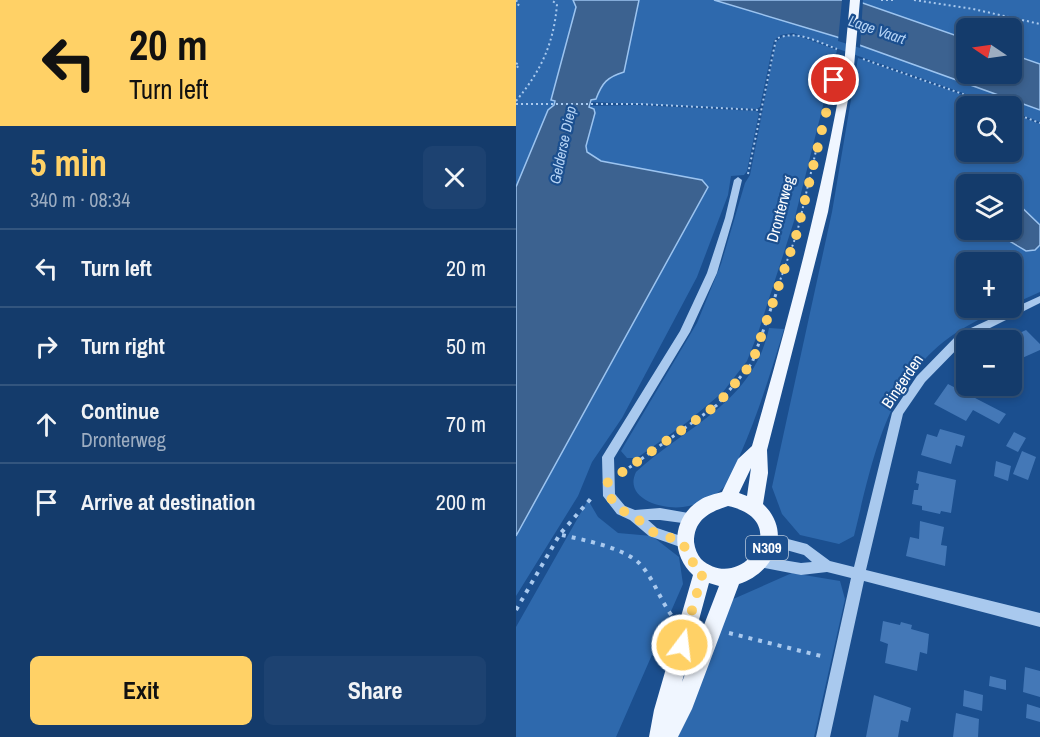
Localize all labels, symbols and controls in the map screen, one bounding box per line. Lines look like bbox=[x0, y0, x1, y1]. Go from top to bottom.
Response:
water label: Lage Vaart bbox=[846, 10, 909, 49]
text: 20 m bbox=[129, 17, 208, 73]
north arrow bbox=[956, 18, 1022, 84]
map controls bbox=[956, 18, 1022, 396]
icon: left bbox=[30, 24, 108, 102]
pin bbox=[808, 54, 859, 105]
icon: arrive bbox=[817, 63, 850, 96]
text: Turn left bbox=[129, 71, 208, 107]
button: search bbox=[956, 96, 1022, 162]
water label: Gelderse Diep bbox=[544, 104, 581, 186]
text: 5 min bbox=[30, 139, 107, 187]
button: close bbox=[423, 146, 486, 209]
street label: Dronterweg bbox=[761, 173, 800, 245]
button: layers bbox=[956, 174, 1022, 240]
text: 340 m · 08:34 bbox=[30, 186, 130, 213]
icon: left bbox=[30, 252, 63, 285]
button: + bbox=[956, 252, 1022, 318]
text: Turn left bbox=[81, 253, 152, 283]
text: 20 m bbox=[446, 253, 486, 283]
icon: right bbox=[30, 330, 63, 363]
button: − bbox=[956, 330, 1022, 396]
text: Turn right bbox=[81, 331, 165, 361]
text: 50 m bbox=[446, 331, 486, 361]
street label: Bingerden bbox=[876, 350, 928, 412]
text: Continue bbox=[81, 396, 159, 426]
icon: ahead bbox=[30, 408, 63, 441]
text: 70 m bbox=[446, 409, 486, 439]
text: Dronterweg bbox=[81, 426, 166, 453]
icon: arrive bbox=[30, 486, 63, 519]
text: Arrive at destination bbox=[81, 487, 255, 517]
text: 200 m bbox=[436, 487, 486, 517]
road number: N309 bbox=[746, 536, 788, 560]
position arrow bbox=[650, 613, 714, 677]
button: Exit bbox=[30, 656, 252, 725]
button: Share bbox=[264, 656, 486, 725]

